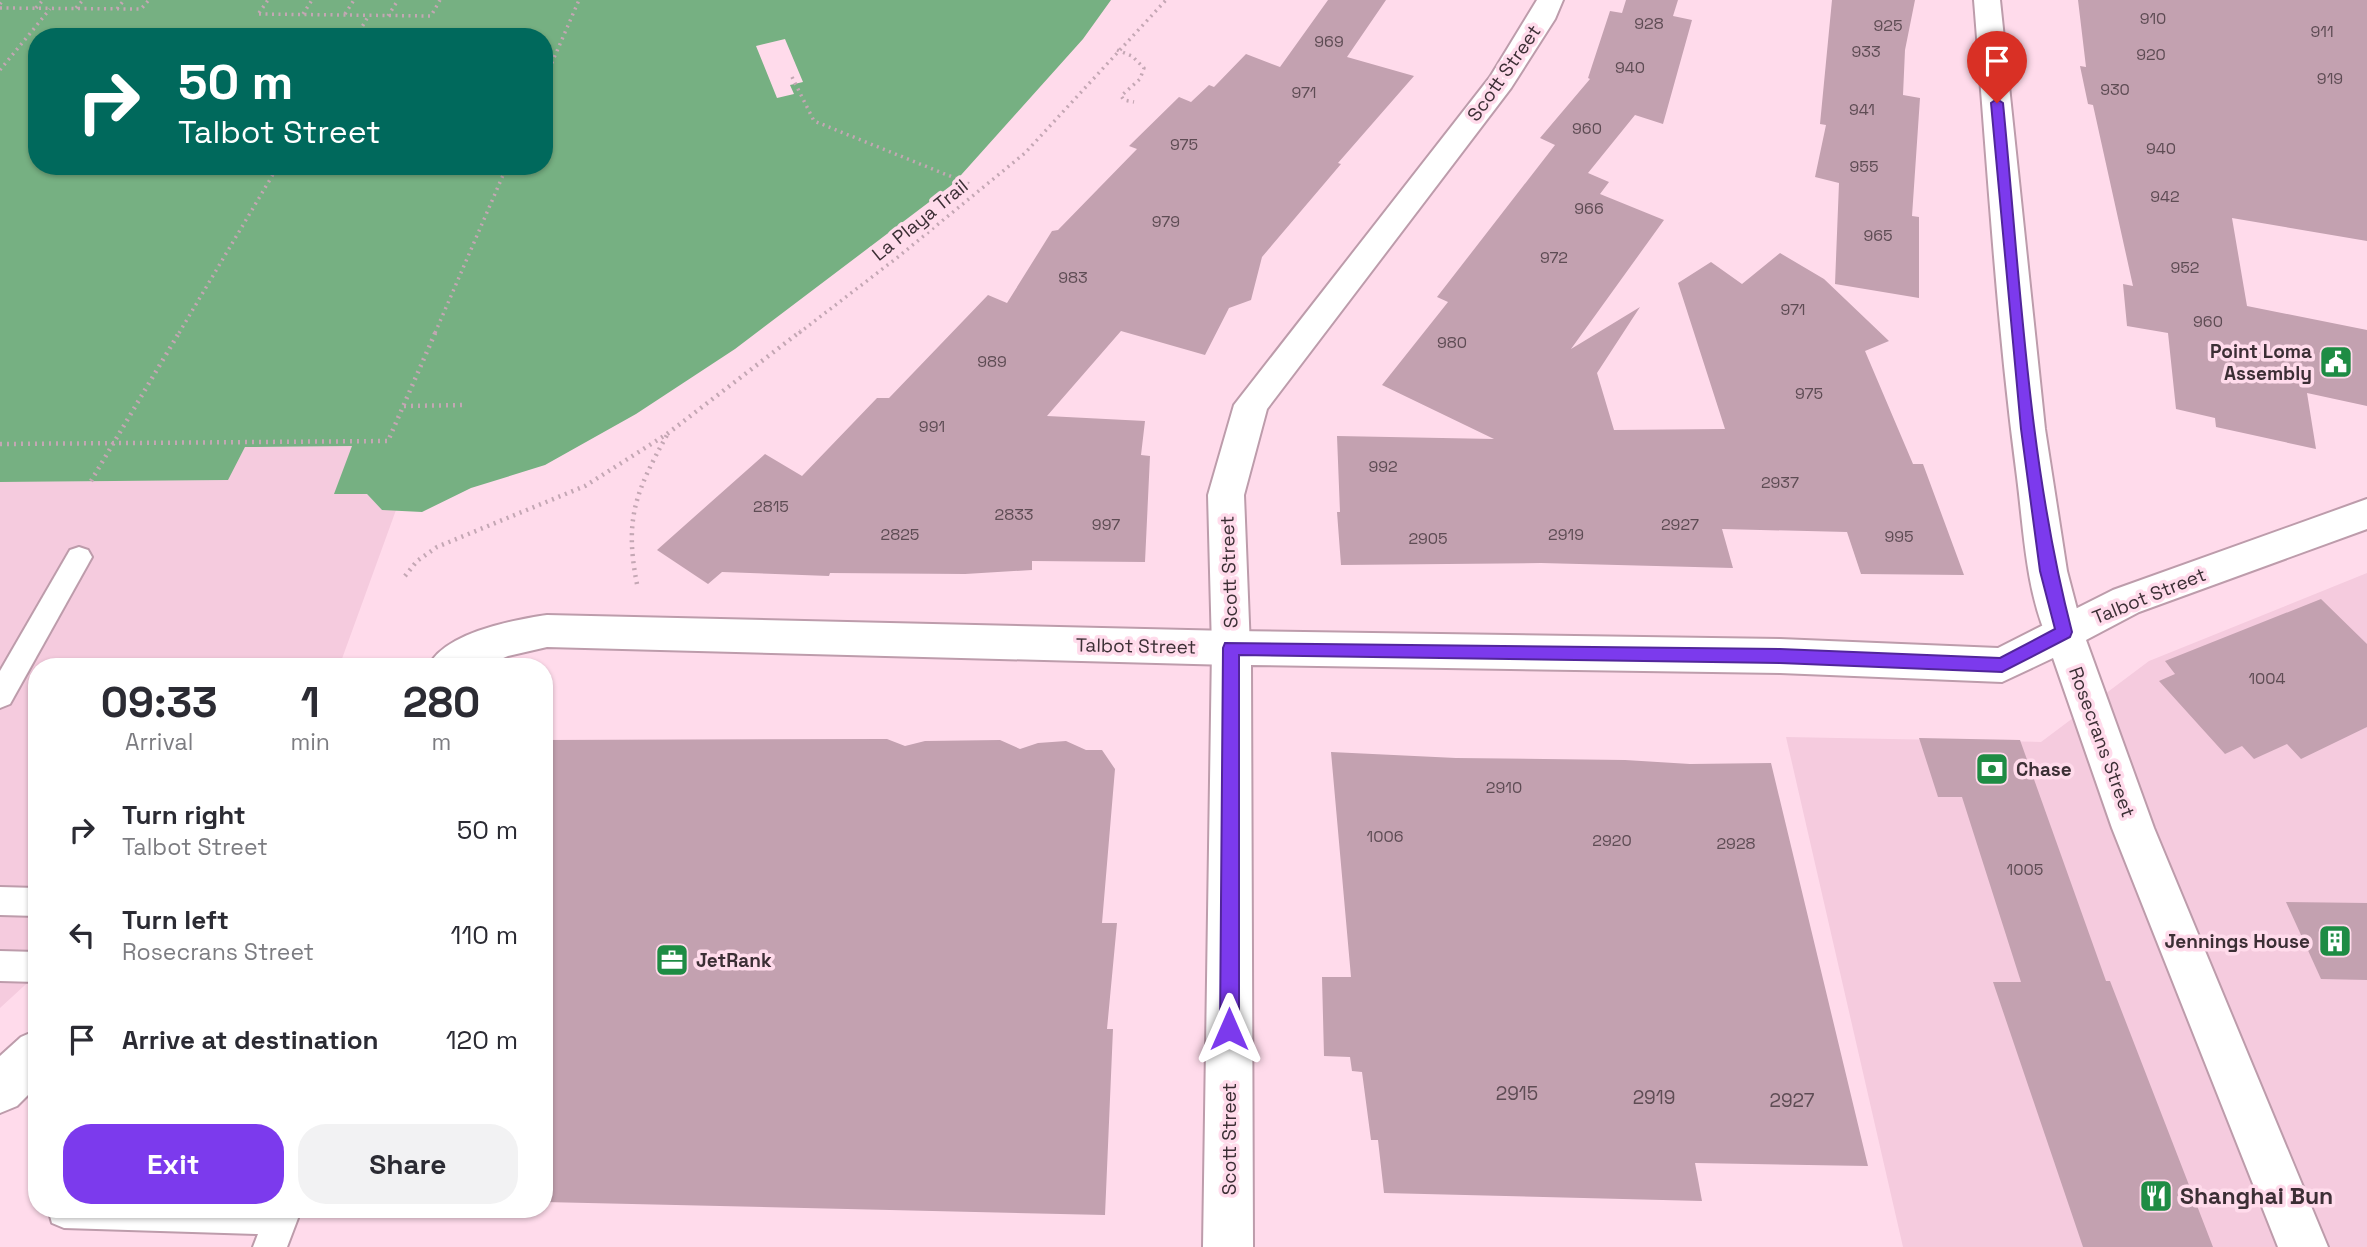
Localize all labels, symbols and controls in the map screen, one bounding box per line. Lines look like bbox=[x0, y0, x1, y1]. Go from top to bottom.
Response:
house number: 910 bbox=[2140, 8, 2166, 29]
house number: 928 bbox=[1634, 13, 1664, 34]
house number: 925 bbox=[1873, 15, 1903, 36]
street label: Scott Street bbox=[1461, 20, 1547, 126]
house number: 911 bbox=[2310, 21, 2334, 42]
house number: 969 bbox=[1314, 31, 1344, 52]
pin bbox=[1967, 31, 2027, 103]
house number: 933 bbox=[1851, 41, 1881, 62]
icon: arrive bbox=[1978, 42, 2016, 80]
house number: 920 bbox=[2136, 44, 2166, 65]
text: 50 m bbox=[178, 51, 293, 113]
icon: right bbox=[63, 56, 154, 147]
house number: 940 bbox=[1615, 57, 1645, 78]
house number: 919 bbox=[2317, 68, 2343, 89]
house number: 930 bbox=[2100, 79, 2130, 100]
house number: 971 bbox=[1291, 82, 1317, 103]
house number: 941 bbox=[1849, 99, 1875, 120]
text: Talbot Street bbox=[178, 112, 381, 152]
house number: 960 bbox=[1572, 118, 1602, 139]
house number: 975 bbox=[1170, 134, 1198, 155]
house number: 940 bbox=[2146, 138, 2176, 159]
house number: 955 bbox=[1850, 156, 1878, 177]
street label: La Playa Trail bbox=[867, 174, 973, 266]
house number: 942 bbox=[2150, 186, 2180, 207]
house number: 966 bbox=[1574, 198, 1604, 219]
house number: 979 bbox=[1152, 211, 1180, 232]
house number: 965 bbox=[1863, 225, 1893, 246]
house number: 972 bbox=[1540, 247, 1568, 268]
house number: 952 bbox=[2171, 257, 2199, 278]
house number: 983 bbox=[1058, 267, 1088, 288]
house number: 971 bbox=[1780, 299, 1806, 320]
house number: 960 bbox=[2193, 311, 2223, 332]
house number: 980 bbox=[1437, 332, 1467, 353]
place label: Point Loma Assembly bbox=[2210, 339, 2312, 386]
public building icon: Point Loma Assembly bbox=[2317, 343, 2355, 381]
house number: 989 bbox=[977, 351, 1007, 372]
house number: 975 bbox=[1795, 383, 1823, 404]
house number: 991 bbox=[919, 416, 945, 437]
house number: 992 bbox=[1368, 456, 1398, 477]
house number: 2937 bbox=[1761, 472, 1799, 493]
house number: 2815 bbox=[753, 496, 789, 517]
house number: 2833 bbox=[995, 504, 1033, 525]
house number: 997 bbox=[1092, 514, 1120, 535]
house number: 2927 bbox=[1661, 514, 1699, 535]
street label: Scott Street bbox=[1215, 515, 1243, 629]
house number: 2825 bbox=[881, 524, 919, 545]
house number: 2919 bbox=[1548, 524, 1584, 545]
house number: 995 bbox=[1884, 526, 1914, 547]
house number: 2905 bbox=[1408, 528, 1448, 549]
street label: Talbot Street bbox=[2089, 562, 2209, 630]
street label: Talbot Street bbox=[1076, 632, 1196, 660]
street label: Rosecrans Street bbox=[2063, 663, 2141, 821]
house number: 1004 bbox=[2248, 668, 2286, 689]
text: 09:33 bbox=[101, 676, 218, 729]
text: 1 bbox=[301, 676, 320, 729]
text: 280 bbox=[403, 676, 480, 729]
text: Arrival bbox=[125, 727, 193, 757]
text: min bbox=[290, 727, 330, 757]
text: m bbox=[432, 727, 451, 757]
bank icon: Chase bbox=[1973, 750, 2011, 788]
place label: Chase bbox=[2016, 757, 2072, 782]
house number: 2910 bbox=[1486, 777, 1522, 798]
text: Turn right bbox=[122, 798, 246, 832]
icon: right bbox=[63, 811, 101, 849]
text: 50 m bbox=[457, 813, 518, 847]
house number: 1006 bbox=[1367, 826, 1404, 847]
house number: 2920 bbox=[1592, 830, 1632, 851]
text: Talbot Street bbox=[122, 832, 268, 862]
house number: 2928 bbox=[1716, 833, 1756, 854]
house number: 1005 bbox=[2007, 859, 2043, 880]
text: Turn left bbox=[122, 903, 229, 937]
icon: left bbox=[63, 916, 101, 954]
text: 110 m bbox=[451, 918, 518, 952]
building icon: Jennings House bbox=[2316, 922, 2354, 960]
place label: Jennings House bbox=[2164, 929, 2310, 954]
text: Rosecrans Street bbox=[122, 937, 314, 967]
office icon: JetRank bbox=[653, 941, 691, 979]
place label: JetRank bbox=[696, 948, 772, 973]
position arrow bbox=[1192, 992, 1266, 1066]
icon: arrive bbox=[63, 1021, 101, 1059]
text: Arrive at destination bbox=[122, 1023, 379, 1057]
text: 120 m bbox=[446, 1023, 518, 1057]
house number: 2915 bbox=[1496, 1081, 1538, 1106]
street label: Scott Street bbox=[1217, 1083, 1242, 1195]
house number: 2919 bbox=[1633, 1085, 1675, 1110]
house number: 2927 bbox=[1769, 1088, 1815, 1113]
button: Exit bbox=[63, 1124, 284, 1204]
button: Share bbox=[298, 1124, 518, 1204]
restaurant icon: Shanghai Bun bbox=[2137, 1177, 2175, 1215]
place label: Shanghai Bun bbox=[2180, 1181, 2333, 1211]

